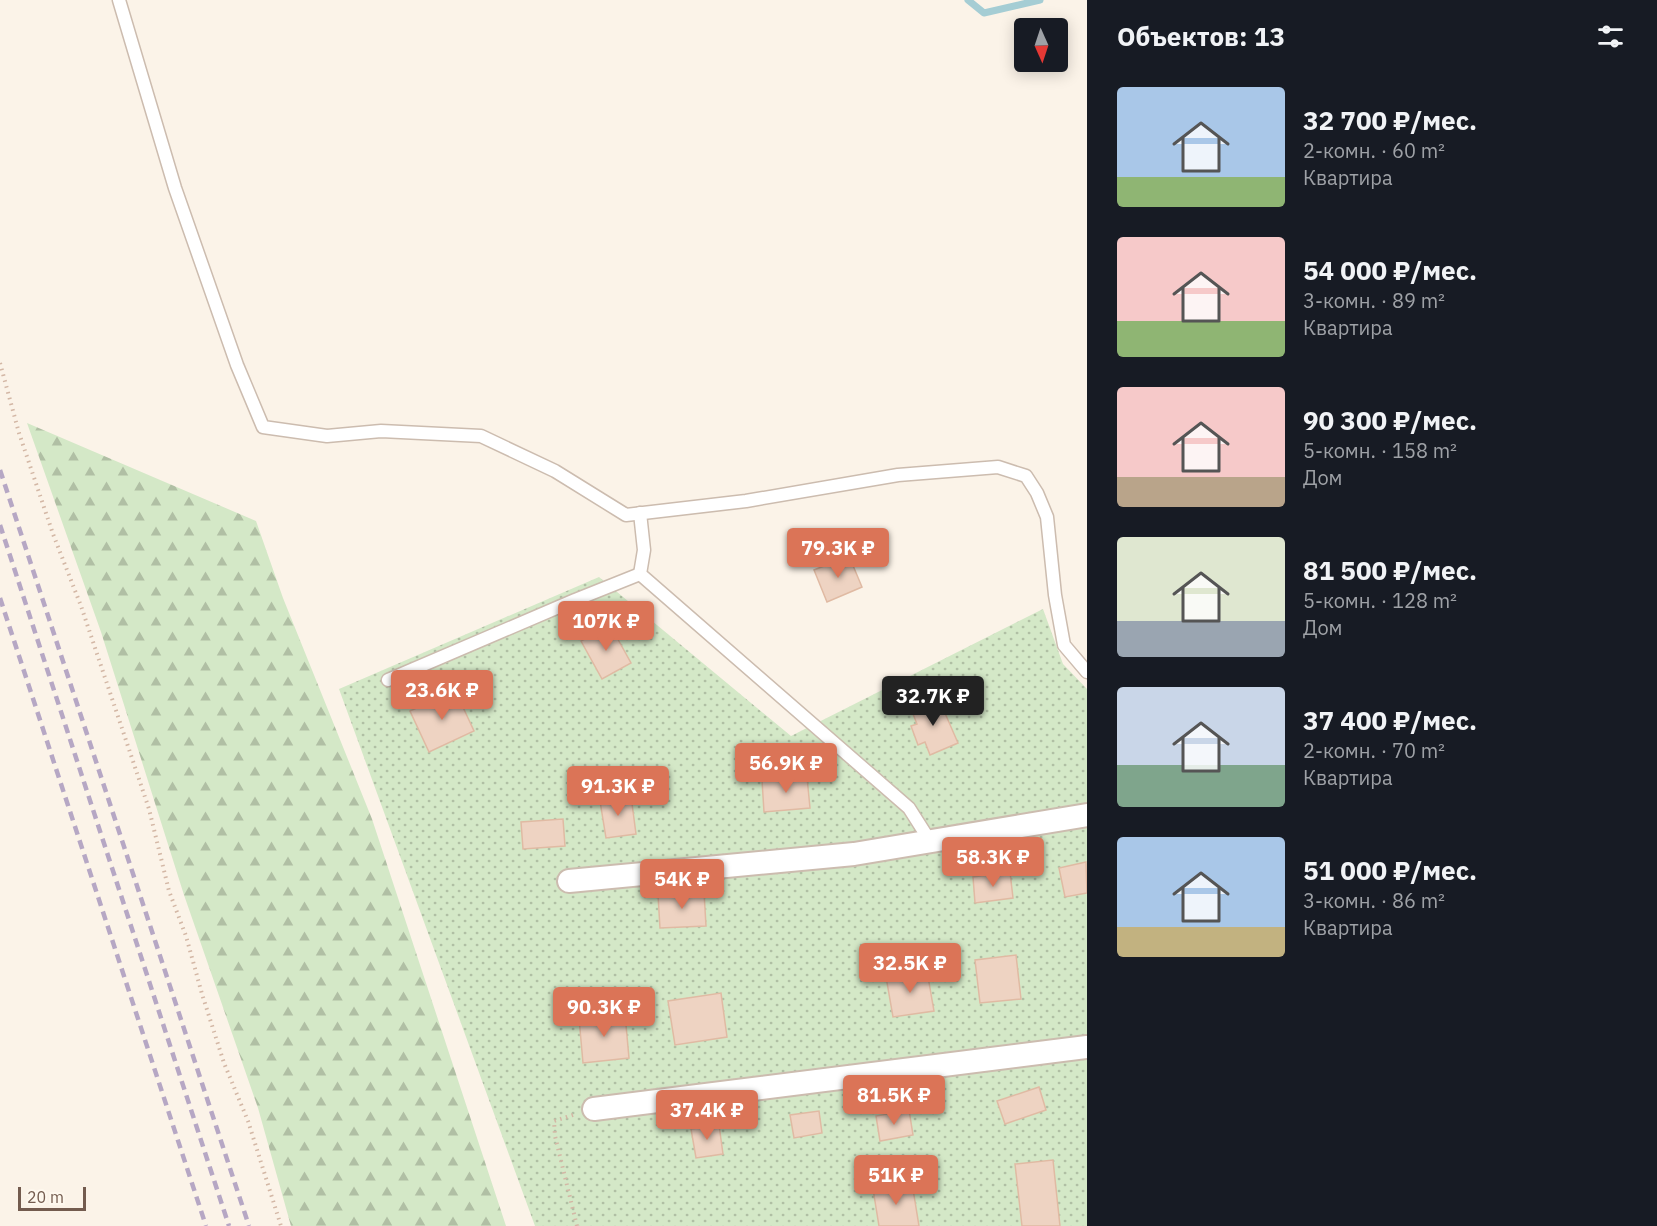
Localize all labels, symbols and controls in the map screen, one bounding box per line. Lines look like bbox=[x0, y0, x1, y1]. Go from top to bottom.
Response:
north arrow bbox=[1014, 18, 1068, 72]
map controls bbox=[1014, 18, 1068, 72]
text: Объектов: 13 bbox=[1117, 19, 1285, 53]
icon: filters bbox=[1594, 20, 1627, 53]
text: 32 700 ₽/мес. bbox=[1303, 103, 1477, 137]
icon: home bbox=[1165, 111, 1237, 183]
text: 2-комн. · 60 m² bbox=[1303, 137, 1445, 164]
text: Квартира bbox=[1303, 164, 1393, 191]
text: 54 000 ₽/мес. bbox=[1303, 253, 1477, 287]
icon: home bbox=[1165, 261, 1237, 333]
text: 3-комн. · 89 m² bbox=[1303, 287, 1445, 314]
text: Квартира bbox=[1303, 314, 1393, 341]
text: 90 300 ₽/мес. bbox=[1303, 403, 1477, 437]
icon: home bbox=[1165, 411, 1237, 483]
text: 5-комн. · 158 m² bbox=[1303, 437, 1457, 464]
text: Дом bbox=[1303, 464, 1343, 491]
pin: 79.3K ₽ bbox=[783, 528, 893, 579]
text: 79.3K ₽ bbox=[801, 534, 875, 561]
text: 81 500 ₽/мес. bbox=[1303, 553, 1477, 587]
icon: home bbox=[1165, 561, 1237, 633]
text: 5-комн. · 128 m² bbox=[1303, 587, 1457, 614]
pin: 107K ₽ bbox=[557, 601, 655, 652]
text: 107K ₽ bbox=[572, 607, 640, 634]
text: Дом bbox=[1303, 614, 1343, 641]
pin: 23.6K ₽ bbox=[387, 670, 497, 721]
text: 23.6K ₽ bbox=[405, 676, 479, 703]
pin: 32.7K ₽ bbox=[878, 676, 988, 727]
text: 32.7K ₽ bbox=[896, 682, 970, 709]
text: 37 400 ₽/мес. bbox=[1303, 703, 1477, 737]
icon: home bbox=[1165, 711, 1237, 783]
text: 2-комн. · 70 m² bbox=[1303, 737, 1445, 764]
pin: 56.9K ₽ bbox=[731, 743, 841, 794]
text: 56.9K ₽ bbox=[749, 749, 823, 776]
text: Квартира bbox=[1303, 764, 1393, 791]
pin: 91.3K ₽ bbox=[563, 766, 673, 817]
text: 91.3K ₽ bbox=[581, 772, 655, 799]
pin: 58.3K ₽ bbox=[938, 837, 1048, 888]
text: 58.3K ₽ bbox=[956, 843, 1030, 870]
text: 51 000 ₽/мес. bbox=[1303, 853, 1477, 887]
pin: 54K ₽ bbox=[640, 859, 724, 910]
icon: home bbox=[1165, 861, 1237, 933]
text: 54K ₽ bbox=[654, 865, 710, 892]
text: 3-комн. · 86 m² bbox=[1303, 887, 1445, 914]
text: Квартира bbox=[1303, 914, 1393, 941]
pin: 32.5K ₽ bbox=[855, 943, 965, 994]
text: 32.5K ₽ bbox=[873, 949, 947, 976]
pin: 90.3K ₽ bbox=[549, 987, 659, 1038]
text: 90.3K ₽ bbox=[567, 993, 641, 1020]
pin: 81.5K ₽ bbox=[839, 1075, 949, 1126]
text: 81.5K ₽ bbox=[857, 1081, 931, 1108]
pin: 37.4K ₽ bbox=[652, 1090, 762, 1141]
text: 37.4K ₽ bbox=[670, 1096, 744, 1123]
pin: 51K ₽ bbox=[854, 1155, 938, 1206]
text: 51K ₽ bbox=[868, 1161, 924, 1188]
scale bar bbox=[18, 1184, 86, 1212]
text: 20 m bbox=[27, 1187, 64, 1207]

